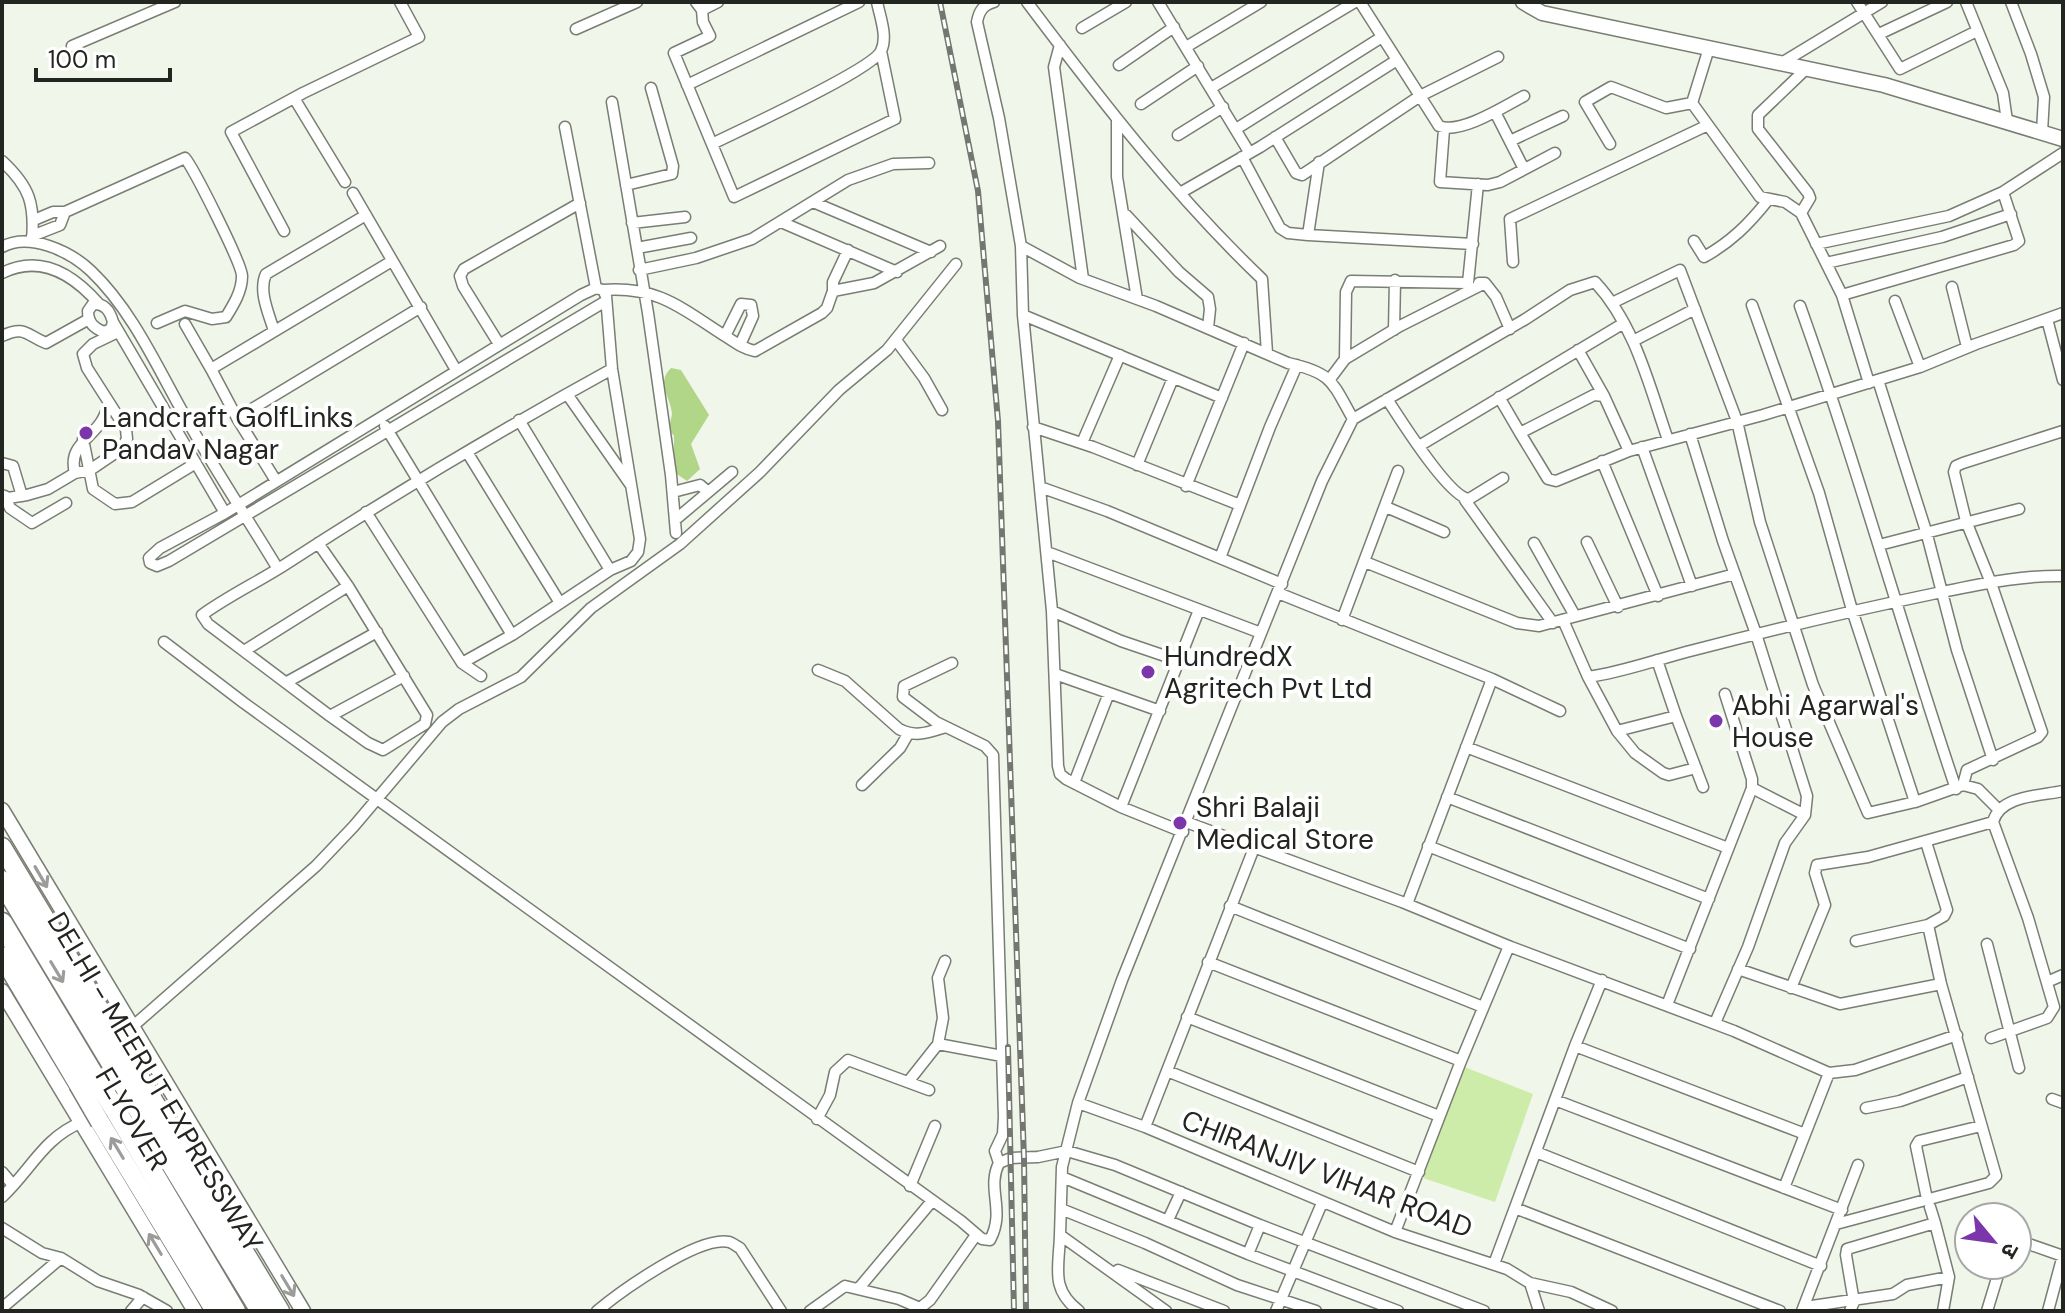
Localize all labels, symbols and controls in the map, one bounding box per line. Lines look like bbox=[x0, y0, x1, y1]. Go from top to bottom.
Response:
scale bar bbox=[36, 32, 170, 82]
text: 100 m bbox=[48, 44, 116, 75]
place label: Landcraft GolfLinks Pandav Nagar bbox=[102, 399, 354, 468]
marker: Landcraft GolfLinks Pandav Nagar bbox=[77, 424, 95, 442]
place label: HundredX Agritech Pvt Ltd bbox=[1164, 638, 1372, 707]
marker: HundredX Agritech Pvt Ltd bbox=[1139, 663, 1157, 681]
place label: Abhi Agarwal's House bbox=[1732, 687, 1919, 756]
marker: Abhi Agarwal's House bbox=[1707, 712, 1725, 730]
place label: Shri Balaji Medical Store bbox=[1196, 789, 1374, 858]
marker: Shri Balaji Medical Store bbox=[1171, 814, 1189, 832]
one-way arrow bbox=[34, 865, 50, 888]
street label: DELHI - MEERUT EXPRESSWAY bbox=[39, 905, 271, 1259]
one-way arrow bbox=[49, 960, 65, 983]
street label: FLYOVER bbox=[87, 1061, 177, 1177]
street label: CHIRANJIV VIHAR ROAD bbox=[1176, 1101, 1478, 1247]
one-way arrow bbox=[108, 1137, 124, 1160]
north arrow bbox=[1953, 1201, 2033, 1281]
one-way arrow bbox=[147, 1233, 163, 1256]
text: उ bbox=[1994, 1238, 2026, 1264]
one-way arrow bbox=[280, 1274, 296, 1297]

